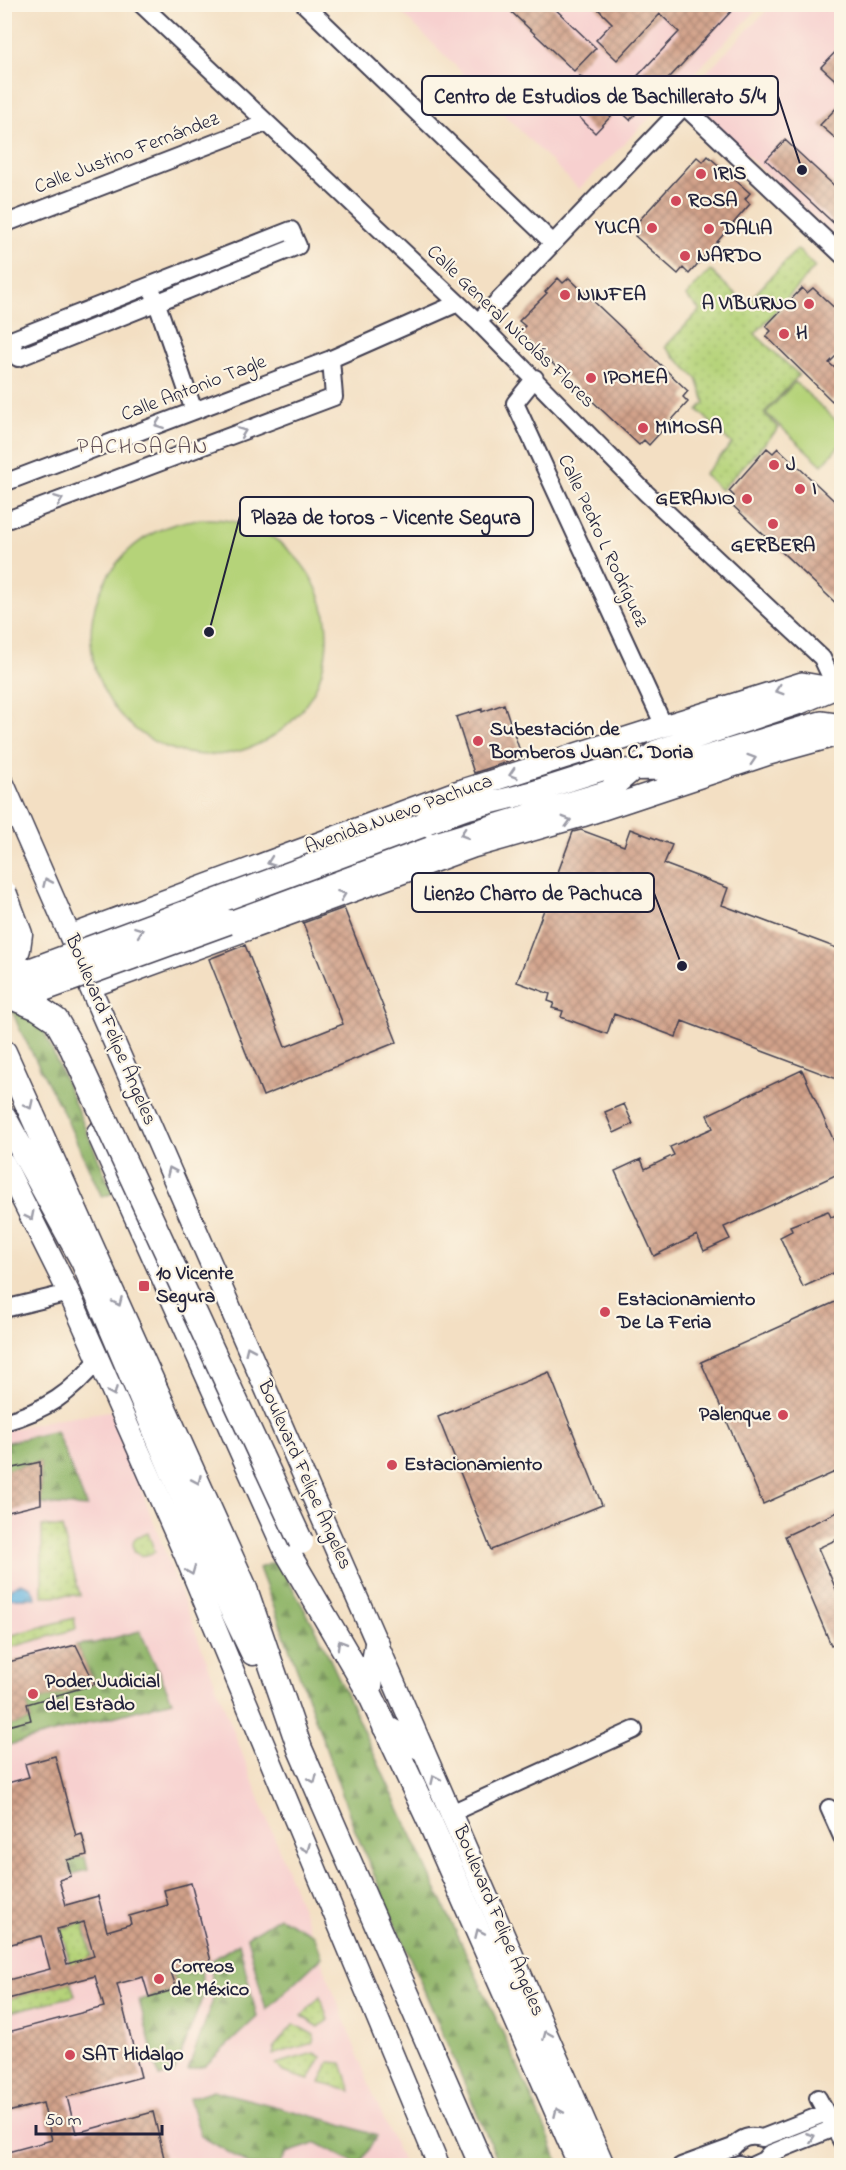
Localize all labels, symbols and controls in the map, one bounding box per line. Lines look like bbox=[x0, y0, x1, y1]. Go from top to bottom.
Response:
callout: Centro de Estudios de Bachillerato 5/4 bbox=[422, 76, 778, 115]
text: Centro de Estudios de Bachillerato 5/4 bbox=[434, 83, 766, 113]
street label: Calle Justino Fernández bbox=[30, 105, 224, 203]
place label: IRIS bbox=[713, 160, 746, 189]
marker: IRIS bbox=[694, 167, 708, 181]
place label: ROSA bbox=[688, 187, 738, 216]
marker: ROSA bbox=[669, 194, 683, 208]
place label: YUCA bbox=[594, 214, 640, 243]
place label: DALIA bbox=[720, 215, 772, 244]
marker: YUCA bbox=[645, 221, 659, 235]
marker: DALIA bbox=[702, 222, 716, 236]
street label: Calle General Nicolás Flores bbox=[419, 239, 601, 415]
place label: NARDO bbox=[697, 242, 762, 271]
marker: NARDO bbox=[678, 249, 692, 263]
place label: NINFEA bbox=[577, 281, 646, 310]
marker: NINFEA bbox=[558, 288, 572, 302]
place label: A VIBURNO bbox=[702, 290, 797, 319]
marker: A VIBURNO bbox=[802, 297, 816, 311]
place label: H bbox=[796, 320, 808, 349]
marker: H bbox=[777, 327, 791, 341]
street label: Calle Antonio Tagle bbox=[117, 348, 271, 431]
place label: IPOMEA bbox=[603, 364, 668, 393]
marker: IPOMEA bbox=[584, 371, 598, 385]
place label: MIMOSA bbox=[655, 414, 722, 443]
one-way arrow bbox=[154, 417, 164, 430]
marker: MIMOSA bbox=[636, 421, 650, 435]
one-way arrow bbox=[236, 427, 247, 439]
district label: PACHOACAN bbox=[77, 432, 209, 464]
street label: Calle Pedro L Rodríguez bbox=[548, 450, 655, 633]
place label: J bbox=[786, 451, 796, 480]
marker: J bbox=[767, 458, 781, 472]
place label: I bbox=[812, 475, 817, 504]
marker: I bbox=[793, 482, 807, 496]
place label: GERANIO bbox=[656, 485, 735, 514]
marker: GERANIO bbox=[740, 492, 754, 506]
one-way arrow bbox=[53, 495, 64, 508]
callout: Plaza de toros - Vicente Segura bbox=[240, 497, 533, 536]
text: Plaza de toros - Vicente Segura bbox=[251, 504, 521, 536]
marker: GERBERA bbox=[766, 517, 780, 531]
place label: GERBERA bbox=[731, 532, 815, 561]
one-way arrow bbox=[774, 683, 785, 695]
place label: Subestación de Bomberos Juan C. Doria bbox=[489, 716, 693, 768]
marker: Subestación de Bomberos Juan C. Doria bbox=[471, 734, 485, 748]
one-way arrow bbox=[746, 754, 757, 767]
one-way arrow bbox=[508, 767, 519, 779]
street label: Avenida Nuevo Pachuca bbox=[301, 768, 497, 862]
one-way arrow bbox=[562, 815, 572, 828]
one-way arrow bbox=[459, 826, 470, 839]
one-way arrow bbox=[266, 854, 276, 867]
callout: Lienzo Charro de Pachuca bbox=[412, 873, 654, 912]
one-way arrow bbox=[42, 877, 54, 888]
text: Lienzo Charro de Pachuca bbox=[424, 880, 642, 910]
one-way arrow bbox=[336, 890, 347, 903]
one-way arrow bbox=[133, 925, 144, 938]
street label: Boulevard Felipe Ángeles bbox=[55, 929, 163, 1130]
one-way arrow bbox=[21, 1098, 33, 1109]
one-way arrow bbox=[166, 1167, 178, 1178]
one-way arrow bbox=[23, 1210, 34, 1220]
place label: 10 Vicente Segura bbox=[156, 1260, 234, 1313]
marker: 10 Vicente Segura bbox=[137, 1279, 151, 1293]
place label: Estacionamiento De La Feria bbox=[616, 1286, 755, 1338]
one-way arrow bbox=[111, 1295, 123, 1306]
marker: Estacionamiento De La Feria bbox=[598, 1305, 612, 1319]
one-way arrow bbox=[245, 1345, 257, 1356]
street label: Boulevard Felipe Ángeles bbox=[248, 1375, 359, 1575]
one-way arrow bbox=[105, 1386, 117, 1397]
place label: Palenque bbox=[699, 1401, 772, 1430]
marker: Palenque bbox=[776, 1408, 790, 1422]
place label: Estacionamiento bbox=[404, 1451, 542, 1480]
marker: Estacionamiento bbox=[385, 1458, 399, 1472]
one-way arrow bbox=[190, 1473, 202, 1484]
one-way arrow bbox=[184, 1564, 196, 1575]
one-way arrow bbox=[337, 1640, 348, 1650]
place label: Poder Judicial del Estado bbox=[45, 1668, 160, 1720]
marker: Poder Judicial del Estado bbox=[26, 1687, 40, 1701]
one-way arrow bbox=[306, 1772, 318, 1783]
one-way arrow bbox=[431, 1775, 443, 1786]
street label: Boulevard Felipe Ángeles bbox=[443, 1820, 551, 2021]
one-way arrow bbox=[299, 1842, 311, 1853]
one-way arrow bbox=[474, 1929, 486, 1940]
place label: Correos de México bbox=[171, 1953, 249, 2005]
marker: Correos de México bbox=[152, 1972, 166, 1986]
one-way arrow bbox=[542, 2030, 554, 2041]
place label: SAT Hidalgo bbox=[82, 2041, 184, 2071]
marker: SAT Hidalgo bbox=[63, 2048, 77, 2062]
scale bar bbox=[36, 2098, 162, 2136]
one-way arrow bbox=[553, 2107, 565, 2118]
text: 50 m bbox=[45, 2108, 82, 2134]
one-way arrow bbox=[805, 2132, 816, 2145]

